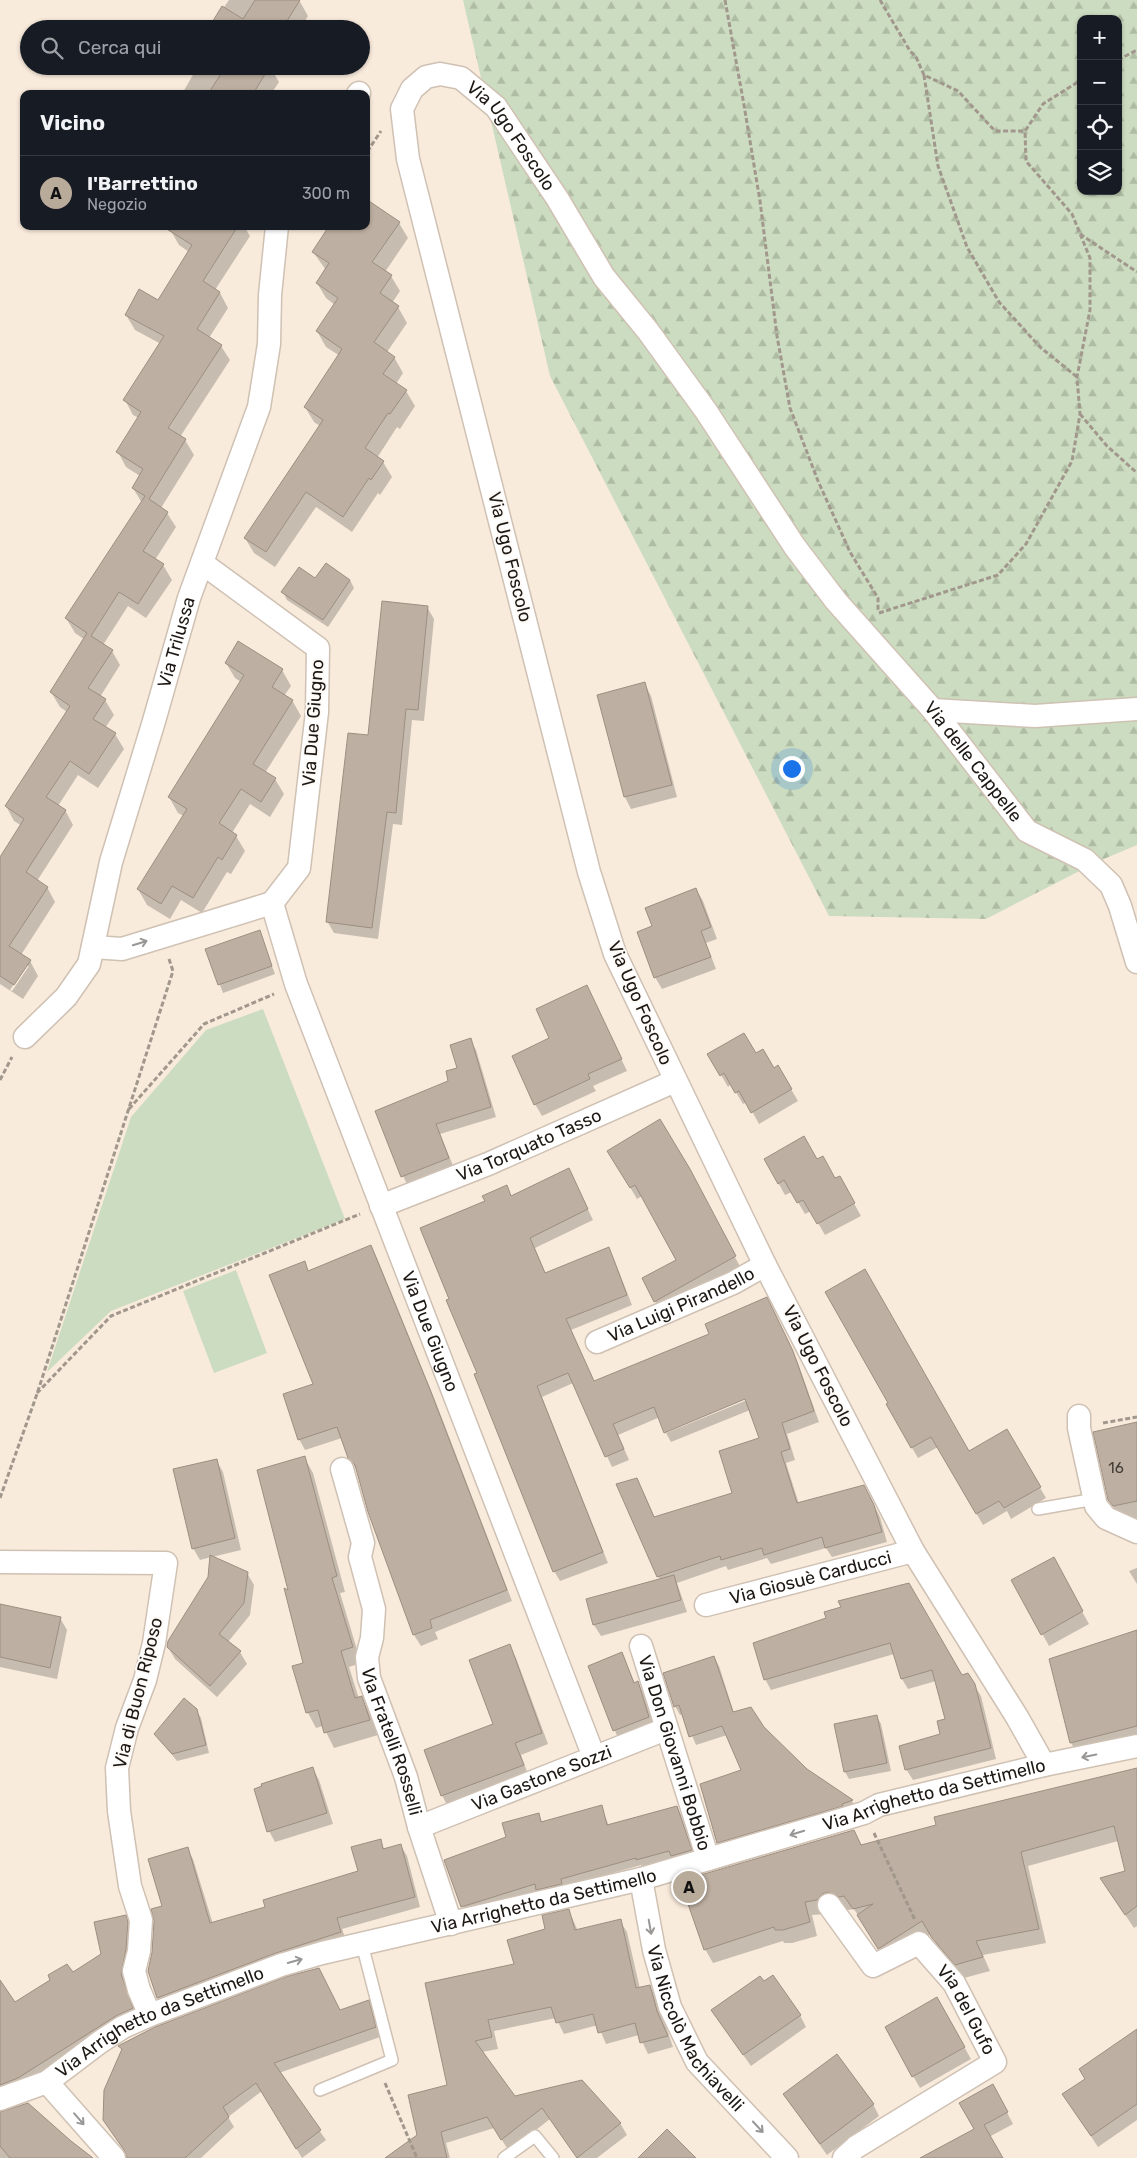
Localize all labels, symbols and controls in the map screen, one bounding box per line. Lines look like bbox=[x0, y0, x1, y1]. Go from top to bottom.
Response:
map controls bbox=[1077, 15, 1122, 195]
button: + bbox=[1077, 15, 1122, 60]
search box bbox=[20, 20, 370, 75]
icon: search bbox=[38, 34, 66, 62]
text: Cerca qui bbox=[78, 36, 161, 59]
button: − bbox=[1077, 60, 1122, 105]
street label: Via Ugo Foscolo bbox=[462, 76, 560, 195]
button: locate bbox=[1077, 105, 1122, 150]
text: Vicino bbox=[40, 110, 105, 135]
button: layers bbox=[1077, 150, 1122, 195]
text: I'Barrettino bbox=[87, 172, 198, 195]
text: A bbox=[50, 184, 62, 203]
text: 300 m bbox=[302, 184, 350, 203]
text: Negozio bbox=[87, 195, 147, 214]
street label: Via Ugo Foscolo bbox=[483, 490, 537, 624]
street label: Via Trilussa bbox=[153, 594, 200, 690]
street label: Via Due Giugno bbox=[298, 659, 328, 787]
street label: Via delle Cappelle bbox=[920, 697, 1027, 827]
your location bbox=[779, 756, 805, 782]
one-way arrow bbox=[132, 938, 148, 947]
street label: Via Ugo Foscolo bbox=[603, 938, 677, 1068]
street label: Via Torquato Tasso bbox=[453, 1104, 605, 1186]
street label: Via Luigi Pirandello bbox=[604, 1262, 758, 1347]
street label: Via Due Giugno bbox=[397, 1268, 463, 1395]
street label: Via Ugo Foscolo bbox=[778, 1302, 858, 1430]
house number: 16 bbox=[1108, 1459, 1124, 1477]
street label: Via Giosuè Carducci bbox=[727, 1546, 894, 1609]
street label: Via di Buon Riposo bbox=[109, 1615, 167, 1771]
street label: Via Don Giovanni Bobbio bbox=[634, 1652, 716, 1853]
street label: Via Fratelli Rosselli bbox=[357, 1666, 427, 1818]
street label: Via Gastone Sozzi bbox=[468, 1741, 615, 1816]
one-way arrow bbox=[1082, 1752, 1098, 1761]
street label: Via Arrighetto da Settimello bbox=[820, 1754, 1048, 1836]
one-way arrow bbox=[789, 1828, 805, 1838]
street label: Via Arrighetto da Settimello bbox=[429, 1864, 659, 1938]
pin: A bbox=[673, 1868, 705, 1906]
one-way arrow bbox=[645, 1919, 655, 1935]
street label: Via Niccolò Machiavelli bbox=[642, 1943, 749, 2116]
one-way arrow bbox=[287, 1955, 303, 1965]
street label: Via del Gufo bbox=[932, 1960, 1000, 2058]
street label: Via Arrighetto da Settimello bbox=[51, 1962, 267, 2083]
one-way arrow bbox=[74, 2112, 85, 2125]
one-way arrow bbox=[752, 2120, 764, 2133]

